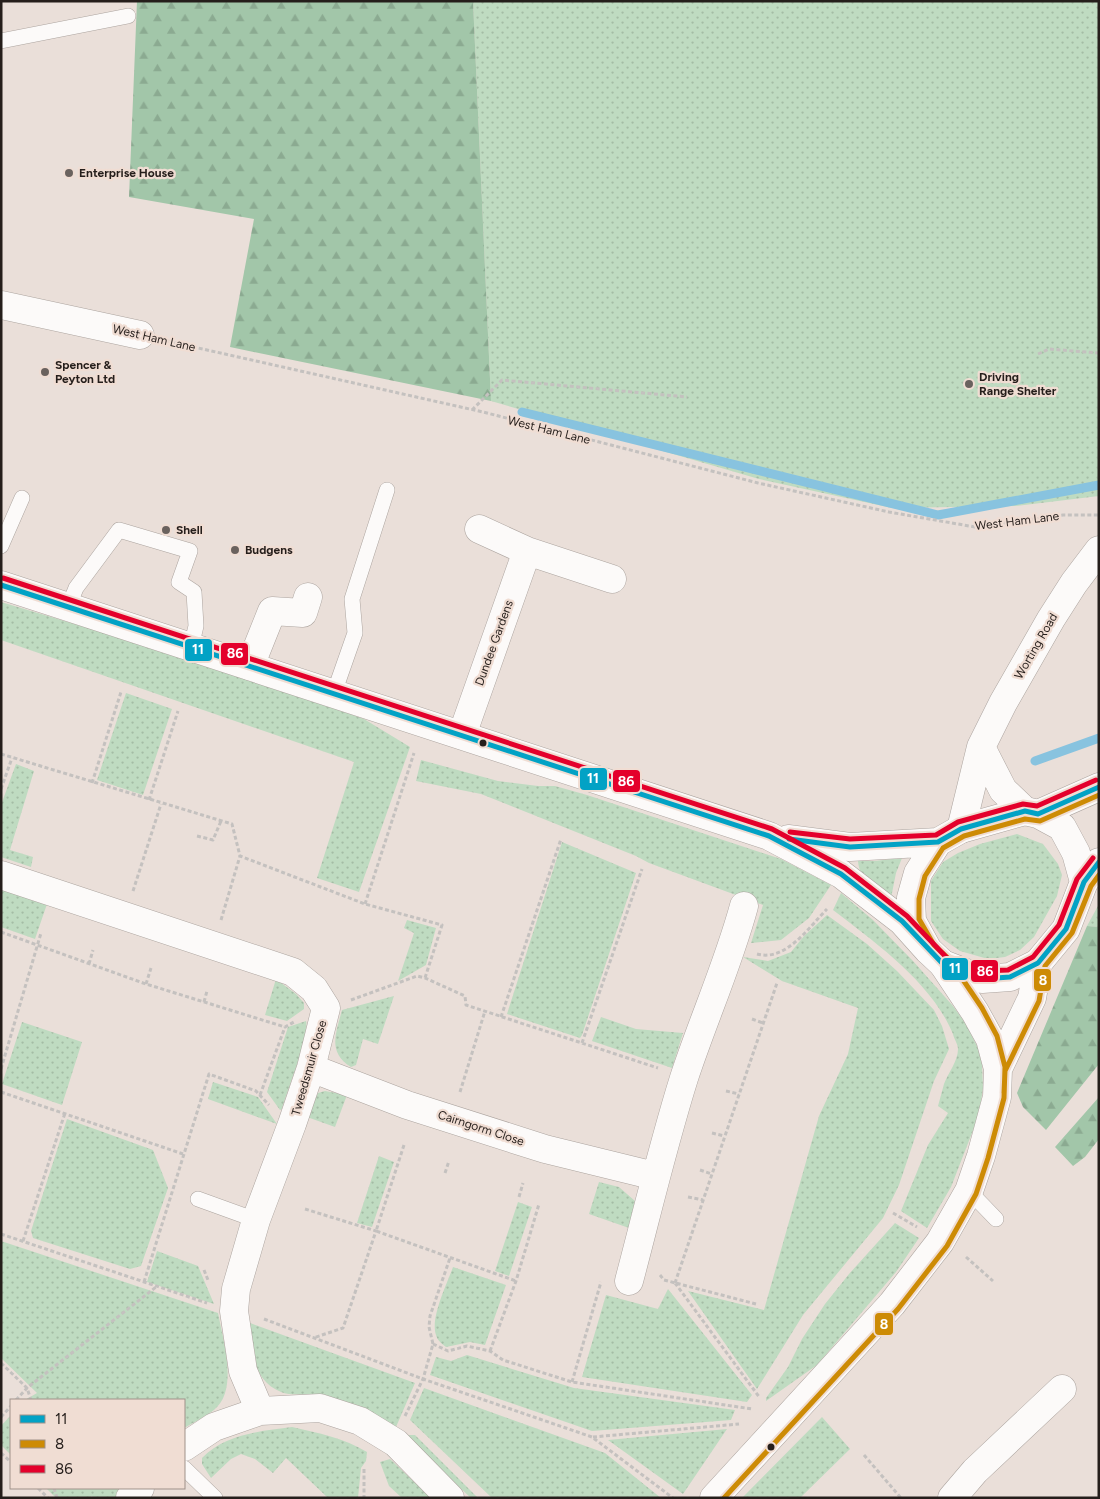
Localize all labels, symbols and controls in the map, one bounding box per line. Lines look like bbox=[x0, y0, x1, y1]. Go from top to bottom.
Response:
place label: Enterprise House bbox=[79, 166, 174, 180]
marker: Enterprise House bbox=[63, 167, 75, 179]
street label: West Ham Lane bbox=[111, 322, 197, 354]
place label: Spencer & Peyton Ltd bbox=[55, 358, 115, 386]
marker: Spencer & Peyton Ltd bbox=[39, 366, 51, 378]
place label: Driving Range Shelter bbox=[979, 370, 1057, 398]
marker: Driving Range Shelter bbox=[963, 378, 975, 390]
street label: West Ham Lane bbox=[506, 413, 592, 447]
street label: West Ham Lane bbox=[974, 509, 1060, 533]
place label: Shell bbox=[176, 523, 203, 537]
marker: Shell bbox=[160, 524, 172, 536]
place label: Budgens bbox=[245, 543, 293, 557]
marker: Budgens bbox=[229, 544, 241, 556]
street label: Dundee Gardens bbox=[472, 598, 516, 688]
street label: Worting Road bbox=[1012, 611, 1060, 681]
line badge: 11 bbox=[184, 638, 213, 662]
text: 11 bbox=[192, 641, 204, 658]
line badge: 86 bbox=[220, 642, 249, 666]
text: 86 bbox=[227, 645, 243, 662]
unlabelled marker bbox=[478, 738, 488, 748]
line badge: 11 bbox=[579, 767, 608, 791]
line badge: 86 bbox=[612, 769, 641, 793]
text: 11 bbox=[587, 770, 599, 787]
text: 86 bbox=[618, 773, 634, 790]
line badge: 11 bbox=[941, 957, 969, 981]
line badge: 86 bbox=[970, 959, 999, 983]
text: 11 bbox=[949, 960, 961, 977]
text: 86 bbox=[977, 963, 993, 980]
line badge: 8 bbox=[1033, 968, 1052, 992]
text: 8 bbox=[1039, 972, 1047, 989]
street label: Tweedsmuir Close bbox=[289, 1018, 329, 1117]
street label: Cairngorm Close bbox=[436, 1107, 526, 1149]
line badge: 8 bbox=[874, 1312, 894, 1336]
text: 8 bbox=[880, 1316, 888, 1333]
legend bbox=[10, 1399, 185, 1489]
text: 11 bbox=[55, 1410, 67, 1428]
text: 8 bbox=[55, 1435, 64, 1453]
unlabelled marker bbox=[766, 1442, 776, 1452]
text: 86 bbox=[55, 1460, 73, 1478]

